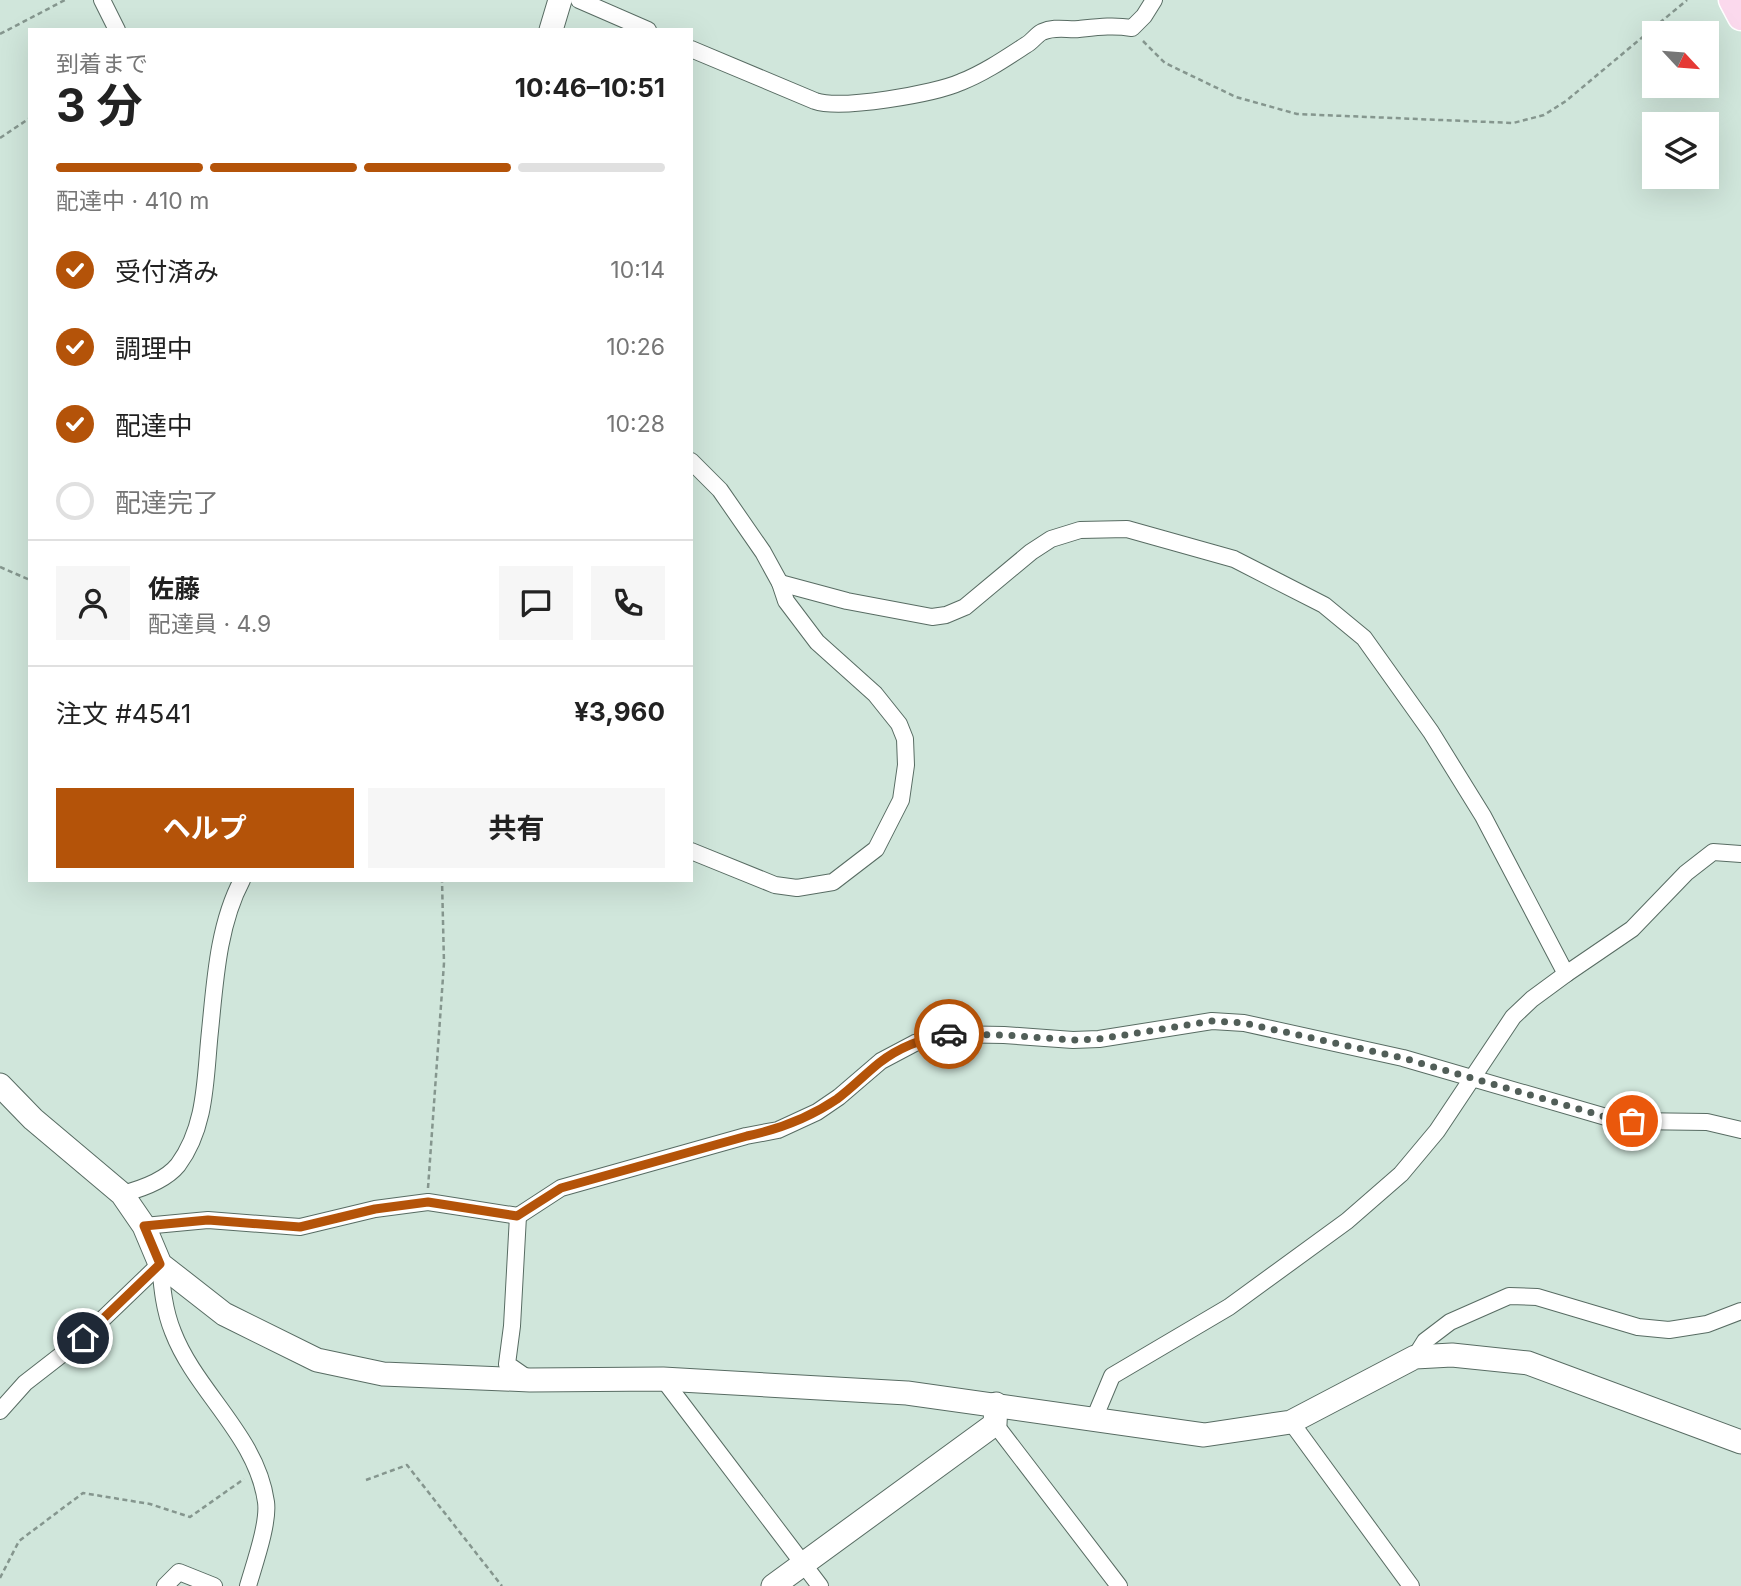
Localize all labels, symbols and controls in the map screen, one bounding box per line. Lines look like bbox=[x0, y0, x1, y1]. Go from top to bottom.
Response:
north arrow bbox=[1642, 21, 1718, 98]
map controls bbox=[1642, 21, 1719, 189]
text: 到着まで bbox=[56, 50, 148, 78]
text: 10:46–10:51 bbox=[515, 72, 665, 103]
text: 3 分 bbox=[56, 77, 143, 133]
button: layers bbox=[1642, 112, 1719, 189]
text: 配達中 · 410 m bbox=[56, 187, 209, 215]
icon: check bbox=[56, 251, 94, 289]
text: 受付済み bbox=[115, 256, 219, 287]
text: 10:14 bbox=[610, 256, 665, 284]
icon: check bbox=[56, 328, 94, 366]
text: 調理中 bbox=[115, 333, 193, 364]
text: 10:26 bbox=[606, 333, 665, 361]
icon: check bbox=[56, 405, 94, 443]
text: 配達中 bbox=[115, 410, 193, 441]
text: 10:28 bbox=[606, 410, 665, 438]
text: 配達完了 bbox=[115, 487, 219, 518]
button: person bbox=[56, 566, 130, 640]
button: chat bbox=[499, 566, 573, 640]
button: phone bbox=[591, 566, 665, 640]
text: 佐藤 bbox=[148, 573, 200, 604]
text: 配達員 · 4.9 bbox=[148, 610, 271, 638]
text: ¥3,960 bbox=[574, 696, 665, 727]
text: 注文 #4541 bbox=[56, 698, 191, 729]
button: ヘルプ bbox=[56, 788, 354, 868]
button: 共有 bbox=[368, 788, 665, 868]
courier bbox=[914, 999, 984, 1069]
icon: car bbox=[930, 1015, 968, 1053]
pin bbox=[1602, 1091, 1662, 1151]
icon: bag bbox=[1613, 1102, 1651, 1140]
pin bbox=[53, 1308, 113, 1368]
icon: home bbox=[64, 1319, 102, 1357]

